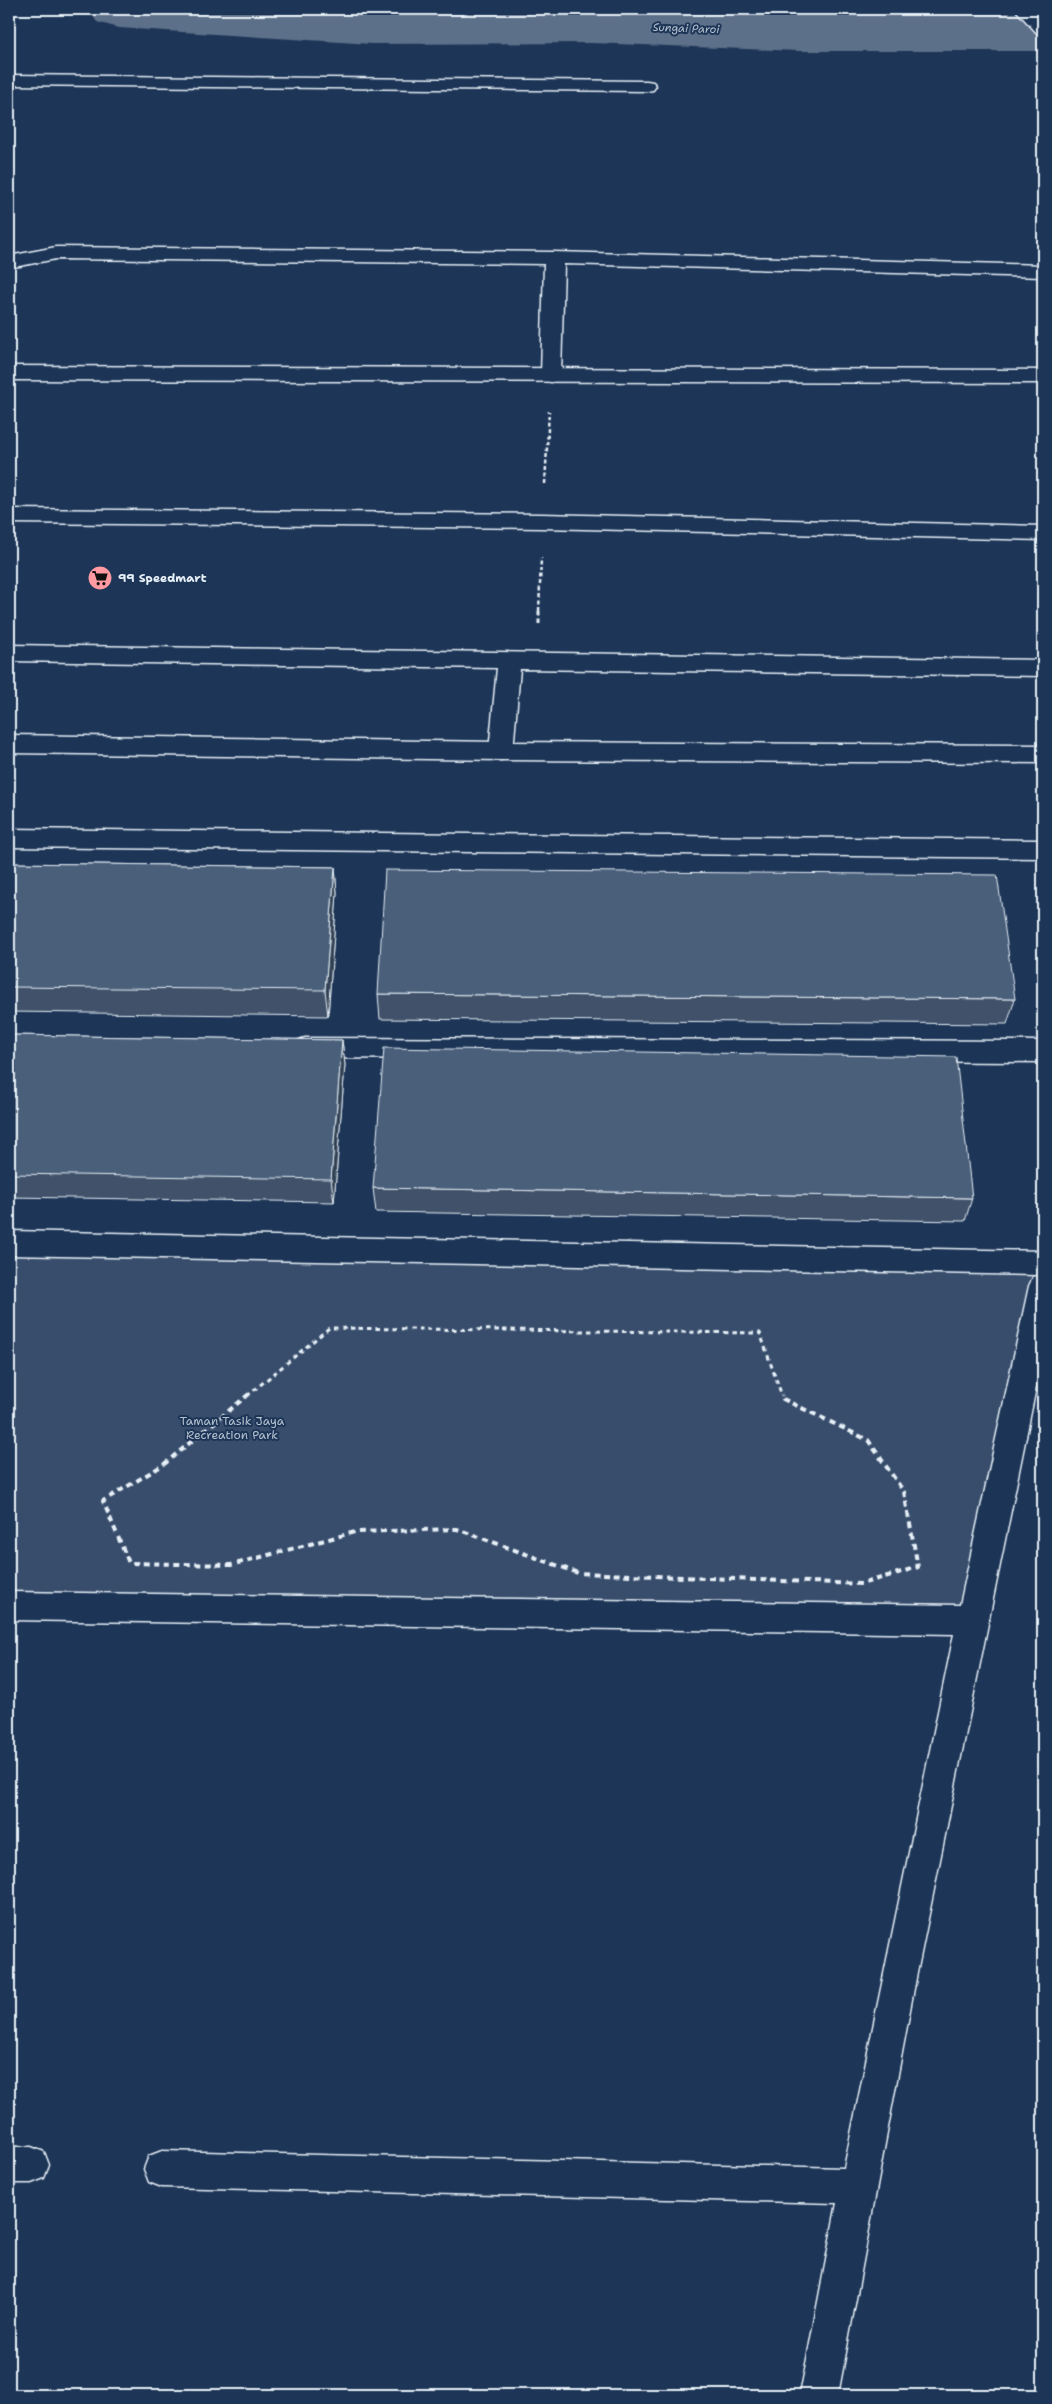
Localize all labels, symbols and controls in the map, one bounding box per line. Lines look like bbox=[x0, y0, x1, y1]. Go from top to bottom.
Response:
water label: Sungai Paroi bbox=[652, 20, 721, 37]
supermarket icon: 99 Speedmart bbox=[87, 565, 113, 591]
place label: 99 Speedmart bbox=[118, 570, 207, 586]
park label: Taman Tasik Jaya Recreation Park bbox=[180, 1413, 285, 1443]

